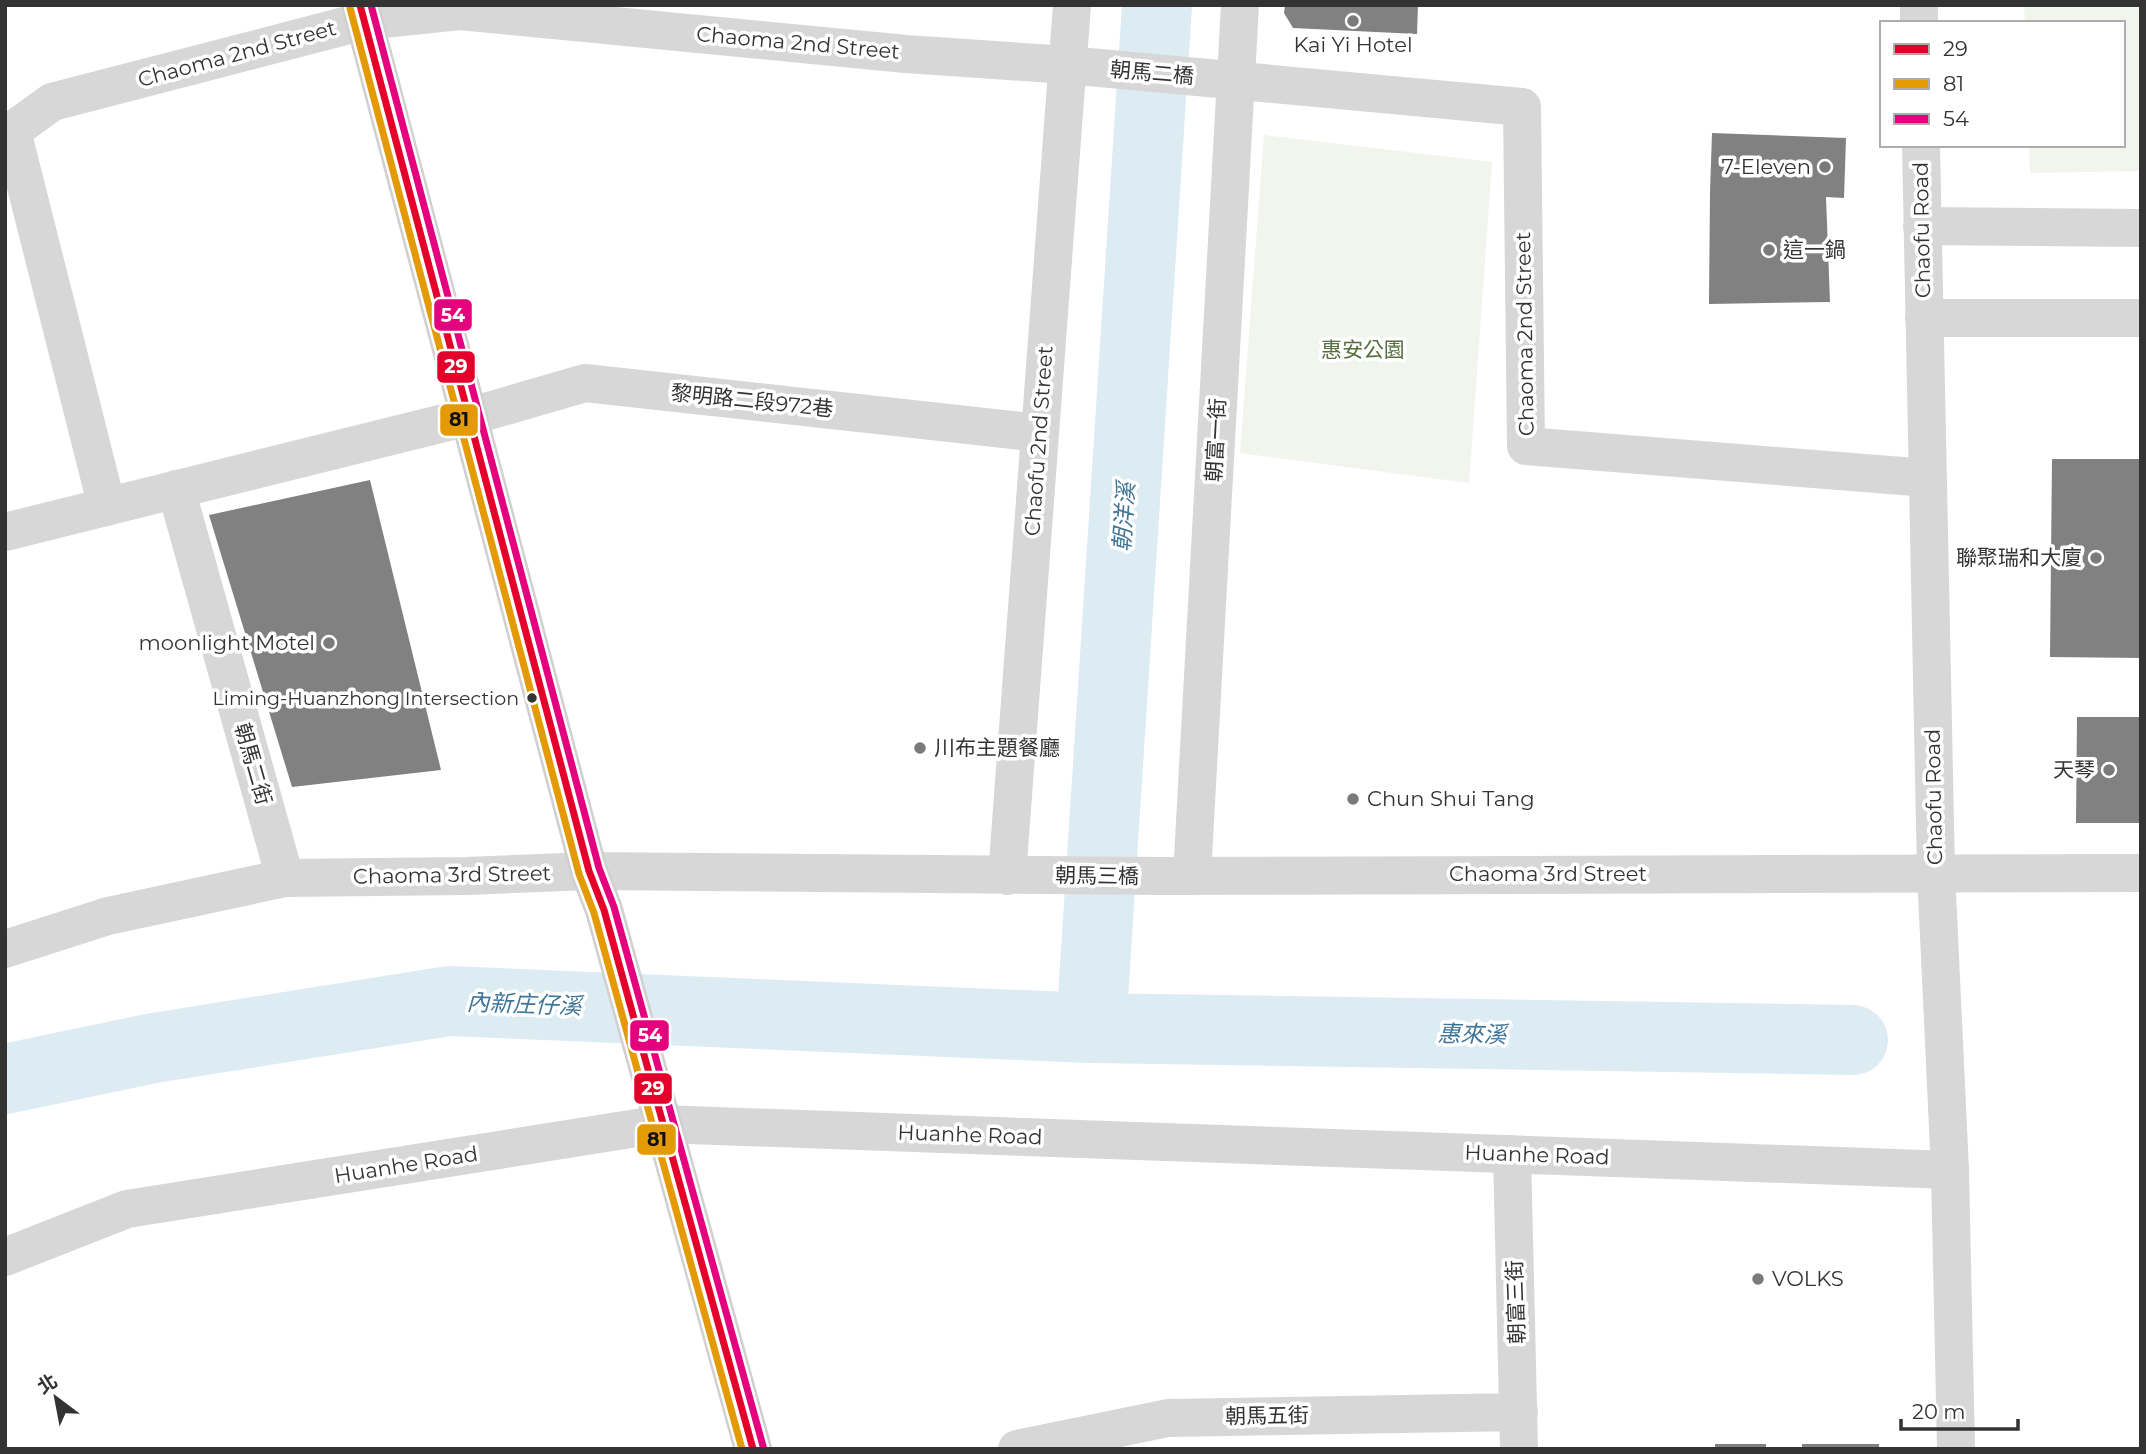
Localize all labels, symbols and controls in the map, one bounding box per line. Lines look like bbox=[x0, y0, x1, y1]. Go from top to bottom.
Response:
marker: Kai Yi Hotel bbox=[1345, 13, 1361, 29]
street label: Chaoma 2nd Street bbox=[135, 15, 339, 92]
street label: Chaoma 2nd Street bbox=[695, 21, 901, 64]
legend bbox=[1880, 21, 2125, 147]
place label: Kai Yi Hotel bbox=[1293, 32, 1413, 57]
text: 29 bbox=[1943, 36, 1968, 61]
street label: 朝馬二橋 bbox=[1109, 56, 1195, 89]
text: 81 bbox=[1943, 71, 1964, 96]
text: 54 bbox=[1943, 106, 1969, 131]
place label: 7-Eleven bbox=[1722, 154, 1811, 179]
marker: 7-Eleven bbox=[1817, 159, 1833, 175]
street label: Chaofu Road bbox=[1908, 162, 1935, 298]
street label: Chaoma 2nd Street bbox=[1510, 232, 1539, 436]
place label: 這一鍋 bbox=[1783, 237, 1846, 262]
marker: 這一鍋 bbox=[1761, 242, 1777, 258]
line badge: 54 bbox=[433, 298, 473, 332]
text: 54 bbox=[441, 304, 465, 327]
park label: 惠安公園 bbox=[1321, 337, 1405, 362]
street label: Chaofu 2nd Street bbox=[1019, 345, 1058, 537]
line badge: 29 bbox=[436, 350, 476, 384]
text: 29 bbox=[444, 355, 468, 378]
street label: 黎明路二段972巷 bbox=[670, 380, 834, 421]
street label: 朝富一街 bbox=[1201, 397, 1230, 483]
line badge: 81 bbox=[439, 403, 479, 437]
text: 81 bbox=[449, 408, 469, 431]
water label: 朝洋溪 bbox=[1108, 479, 1141, 552]
place label: 聯聚瑞和大廈 bbox=[1956, 545, 2082, 570]
marker: 聯聚瑞和大廈 bbox=[2088, 550, 2104, 566]
place label: moonlight Motel bbox=[139, 630, 315, 655]
marker: moonlight Motel bbox=[321, 635, 337, 651]
place label: Liming-Huanzhong Intersection bbox=[213, 687, 519, 710]
marker: Liming-Huanzhong Intersection bbox=[525, 691, 539, 705]
street label: 朝馬二街 bbox=[230, 720, 277, 808]
street label: Chaofu Road bbox=[1920, 729, 1947, 865]
place label: 川布主題餐廳 bbox=[934, 735, 1060, 760]
marker: 川布主題餐廳 bbox=[912, 740, 928, 756]
place label: 天琴 bbox=[2053, 757, 2095, 782]
marker: 天琴 bbox=[2101, 762, 2117, 778]
place label: Chun Shui Tang bbox=[1367, 786, 1535, 811]
marker: Chun Shui Tang bbox=[1345, 791, 1361, 807]
street label: Chaoma 3rd Street bbox=[353, 860, 551, 889]
street label: Chaoma 3rd Street bbox=[1449, 861, 1647, 886]
street label: 朝馬三橋 bbox=[1055, 862, 1139, 889]
water label: 內新庄仔溪 bbox=[466, 988, 585, 1020]
line badge: 54 bbox=[629, 1019, 670, 1052]
water label: 惠來溪 bbox=[1437, 1019, 1510, 1049]
text: 54 bbox=[638, 1024, 662, 1047]
line badge: 29 bbox=[633, 1072, 673, 1105]
text: 29 bbox=[641, 1077, 665, 1100]
street label: Huanhe Road bbox=[897, 1119, 1043, 1150]
line badge: 81 bbox=[636, 1123, 677, 1156]
text: 81 bbox=[647, 1128, 667, 1151]
street label: Huanhe Road bbox=[1464, 1139, 1610, 1170]
street label: Huanhe Road bbox=[332, 1141, 480, 1188]
street label: 朝富三街 bbox=[1502, 1260, 1529, 1344]
place label: VOLKS bbox=[1772, 1266, 1844, 1291]
marker: VOLKS bbox=[1750, 1271, 1766, 1287]
north arrow bbox=[21, 1363, 91, 1433]
text: 北 bbox=[33, 1369, 61, 1399]
scale bar bbox=[1901, 1388, 2018, 1432]
text: 20 m bbox=[1912, 1399, 1966, 1424]
street label: 朝馬五街 bbox=[1225, 1402, 1309, 1429]

